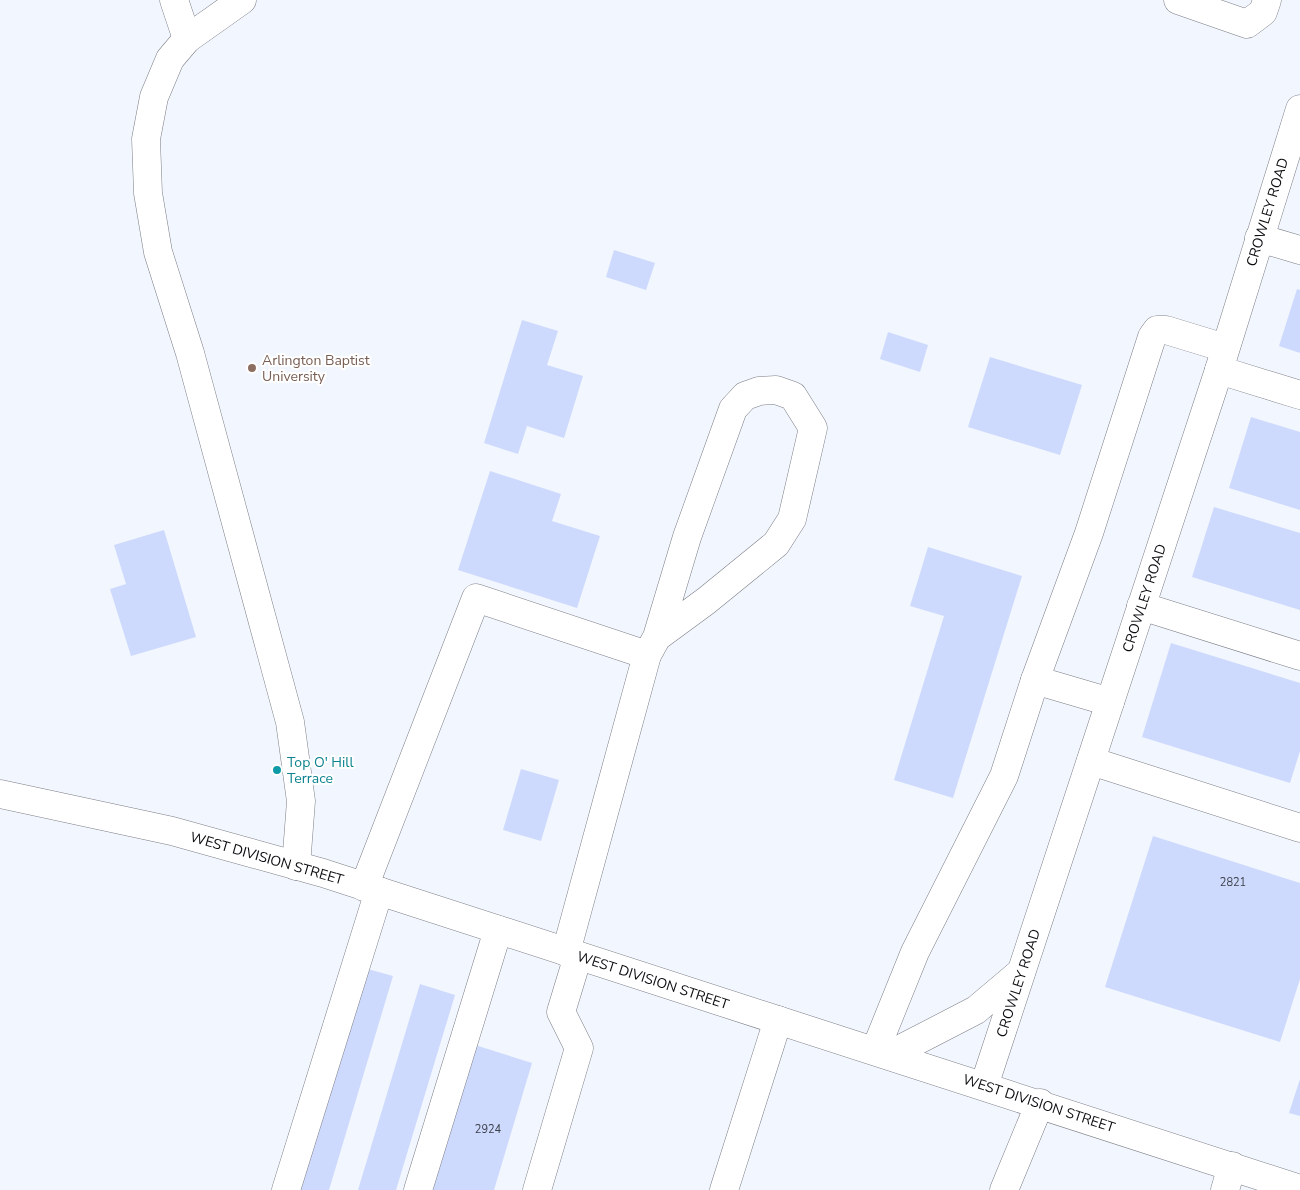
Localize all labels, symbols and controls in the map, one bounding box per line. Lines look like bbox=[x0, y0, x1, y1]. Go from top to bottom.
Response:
street label: CROWLEY ROAD bbox=[1242, 155, 1293, 269]
place label: Arlington Baptist University bbox=[262, 351, 370, 386]
marker: Arlington Baptist University bbox=[246, 362, 258, 374]
street label: CROWLEY ROAD bbox=[1118, 542, 1171, 655]
place label: Top O' Hill Terrace bbox=[287, 753, 354, 788]
marker: Top O' Hill Terrace bbox=[271, 764, 283, 776]
street label: WEST DIVISION STREET bbox=[188, 827, 346, 890]
house number: 2821 bbox=[1220, 875, 1246, 890]
street label: CROWLEY ROAD bbox=[992, 927, 1045, 1040]
street label: WEST DIVISION STREET bbox=[574, 947, 732, 1014]
street label: WEST DIVISION STREET bbox=[960, 1070, 1118, 1137]
house number: 2924 bbox=[475, 1122, 502, 1137]

